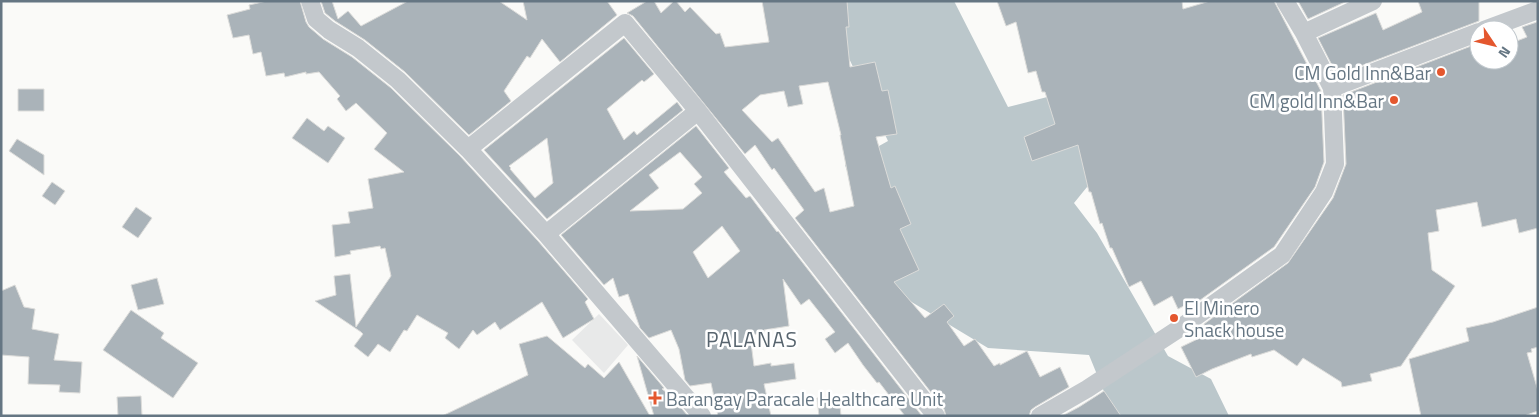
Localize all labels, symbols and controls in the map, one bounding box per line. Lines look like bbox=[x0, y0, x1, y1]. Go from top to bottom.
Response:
north arrow bbox=[1469, 20, 1519, 70]
text: N bbox=[1494, 43, 1516, 63]
place label: CM Gold Inn&Bar bbox=[1294, 58, 1431, 87]
marker: CM Gold Inn&Bar bbox=[1435, 66, 1447, 78]
place label: CM gold Inn&Bar bbox=[1249, 86, 1384, 115]
marker: CM gold Inn&Bar bbox=[1388, 94, 1400, 106]
place label: El Minero Snack house bbox=[1184, 293, 1284, 344]
marker: El Minero Snack house bbox=[1168, 312, 1180, 324]
district label: PALANAS bbox=[706, 323, 798, 355]
place label: Barangay Paracale Healthcare Unit bbox=[666, 384, 943, 413]
marker: Barangay Paracale Healthcare Unit bbox=[648, 391, 662, 405]

